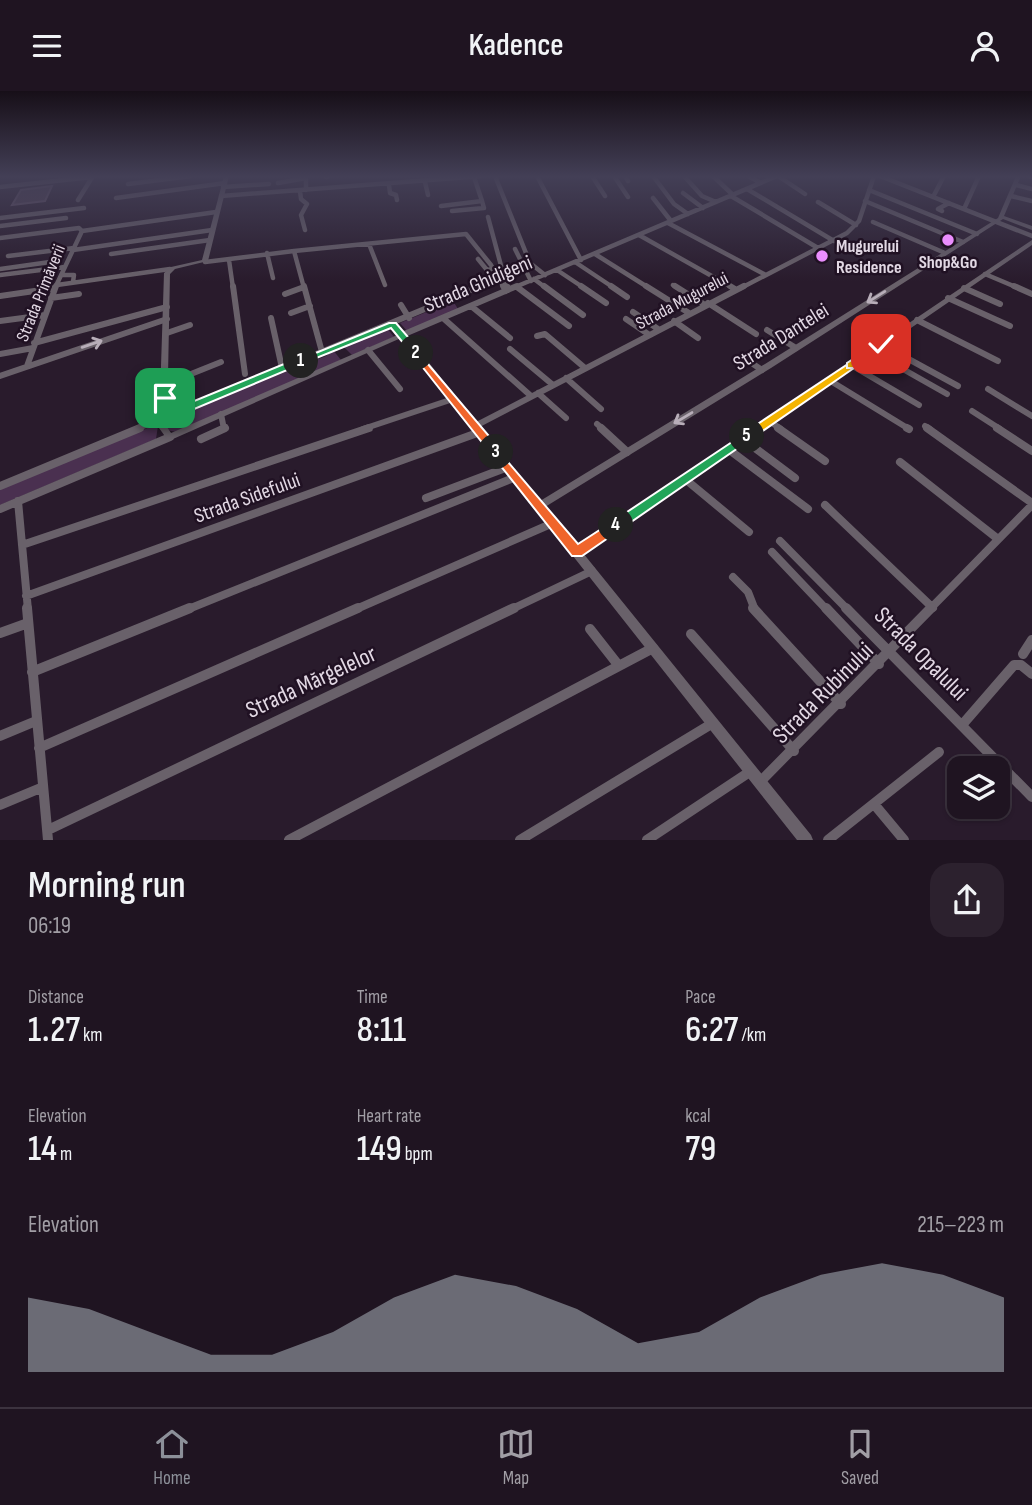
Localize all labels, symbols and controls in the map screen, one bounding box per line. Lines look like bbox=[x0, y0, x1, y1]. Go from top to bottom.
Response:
text: Kadence bbox=[468, 26, 564, 65]
icon: menu bbox=[28, 27, 66, 65]
icon: person bbox=[966, 27, 1004, 65]
marker: Shop&Go bbox=[940, 232, 956, 248]
place label: Mugurelui Residence bbox=[836, 236, 902, 278]
street label: Strada Primăverii bbox=[12, 241, 70, 345]
marker: Mugurelui Residence bbox=[814, 248, 830, 264]
street label: Strada Ghidigeni bbox=[420, 250, 536, 318]
place label: Shop&Go bbox=[919, 252, 977, 273]
street label: Strada Mugurelui bbox=[632, 268, 732, 334]
one-way arrow bbox=[867, 290, 886, 305]
street label: Strada Dantelei bbox=[729, 298, 833, 376]
pin bbox=[851, 314, 911, 374]
icon: check bbox=[862, 325, 900, 363]
pin: 2 bbox=[398, 335, 434, 371]
one-way arrow bbox=[81, 337, 103, 350]
text: 2 bbox=[411, 341, 420, 364]
pin: 1 bbox=[284, 343, 318, 379]
text: 1 bbox=[297, 349, 304, 372]
pin bbox=[135, 368, 195, 428]
icon: arrive bbox=[146, 379, 184, 417]
one-way arrow bbox=[674, 412, 694, 426]
pin: 5 bbox=[730, 419, 764, 453]
text: 5 bbox=[742, 424, 751, 447]
pin: 3 bbox=[478, 435, 514, 469]
text: 3 bbox=[491, 440, 500, 463]
street label: Strada Sidefului bbox=[191, 467, 303, 529]
pin: 4 bbox=[598, 507, 634, 543]
text: 4 bbox=[611, 513, 620, 536]
street label: Strada Opalului bbox=[868, 601, 974, 707]
street label: Strada Rubinului bbox=[766, 636, 880, 750]
street label: Strada Mărgelelor bbox=[241, 639, 381, 725]
map controls bbox=[947, 756, 1010, 819]
button: layers bbox=[947, 756, 1010, 819]
text: Morning run bbox=[28, 863, 186, 908]
button: share bbox=[930, 863, 1004, 937]
text: 06:19 bbox=[28, 912, 71, 940]
text: Distance bbox=[28, 986, 84, 1009]
text: Time bbox=[357, 986, 388, 1009]
text: Pace bbox=[685, 986, 716, 1009]
text: 1.27 bbox=[28, 1009, 80, 1052]
text: 8:11 bbox=[357, 1009, 406, 1052]
text: 6:27 bbox=[685, 1009, 738, 1052]
text: km bbox=[80, 1024, 103, 1047]
text: /km bbox=[738, 1024, 766, 1047]
text: Elevation bbox=[28, 1105, 87, 1128]
text: Heart rate bbox=[357, 1105, 422, 1128]
text: kcal bbox=[685, 1105, 710, 1128]
text: 14 bbox=[28, 1128, 57, 1171]
text: 149 bbox=[357, 1128, 402, 1171]
text: 79 bbox=[685, 1128, 716, 1171]
text: m bbox=[57, 1143, 72, 1166]
text: bpm bbox=[402, 1143, 433, 1166]
text: Elevation bbox=[28, 1211, 99, 1239]
text: 215–223 m bbox=[917, 1211, 1004, 1239]
tab: Home bbox=[153, 1425, 191, 1490]
tab: Map bbox=[497, 1425, 535, 1490]
tab: Saved bbox=[841, 1425, 879, 1490]

